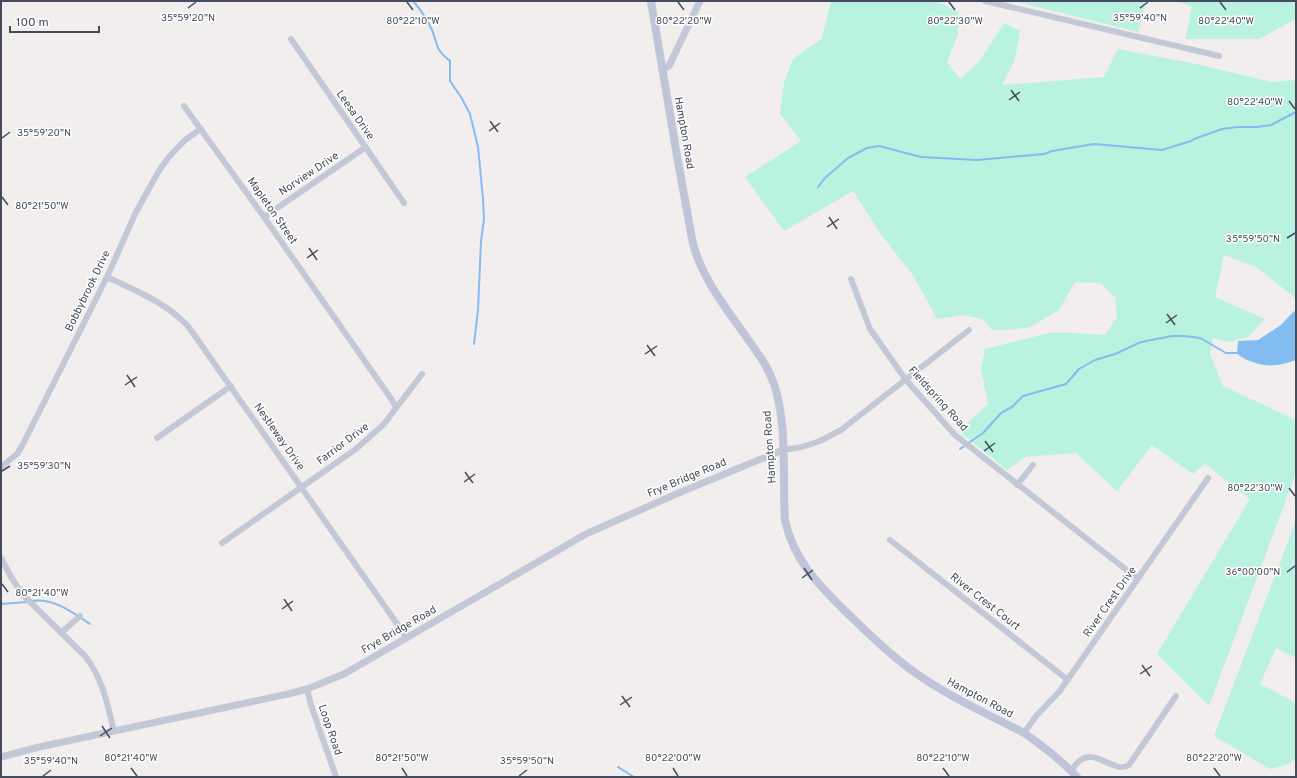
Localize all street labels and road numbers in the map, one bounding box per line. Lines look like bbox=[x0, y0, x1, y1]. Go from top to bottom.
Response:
street label: Leesa Drive bbox=[333, 87, 377, 143]
street label: Hampton Road bbox=[671, 96, 697, 170]
street label: Norview Drive bbox=[276, 149, 342, 199]
street label: Mapleton Street bbox=[244, 175, 300, 247]
street label: Bobbybrook Drive bbox=[62, 248, 114, 334]
street label: Fieldspring Road bbox=[905, 364, 971, 434]
street label: Nestleway Drive bbox=[251, 401, 308, 474]
street label: Hampton Road bbox=[760, 410, 780, 484]
street label: Farrior Drive bbox=[314, 420, 372, 468]
street label: Frye Bridge Road bbox=[645, 455, 729, 501]
street label: River Crest Drive bbox=[1080, 564, 1140, 640]
street label: River Crest Court bbox=[947, 570, 1023, 634]
street label: Frye Bridge Road bbox=[359, 603, 439, 657]
street label: Hampton Road bbox=[944, 675, 1016, 721]
street label: Loop Road bbox=[315, 703, 345, 757]

